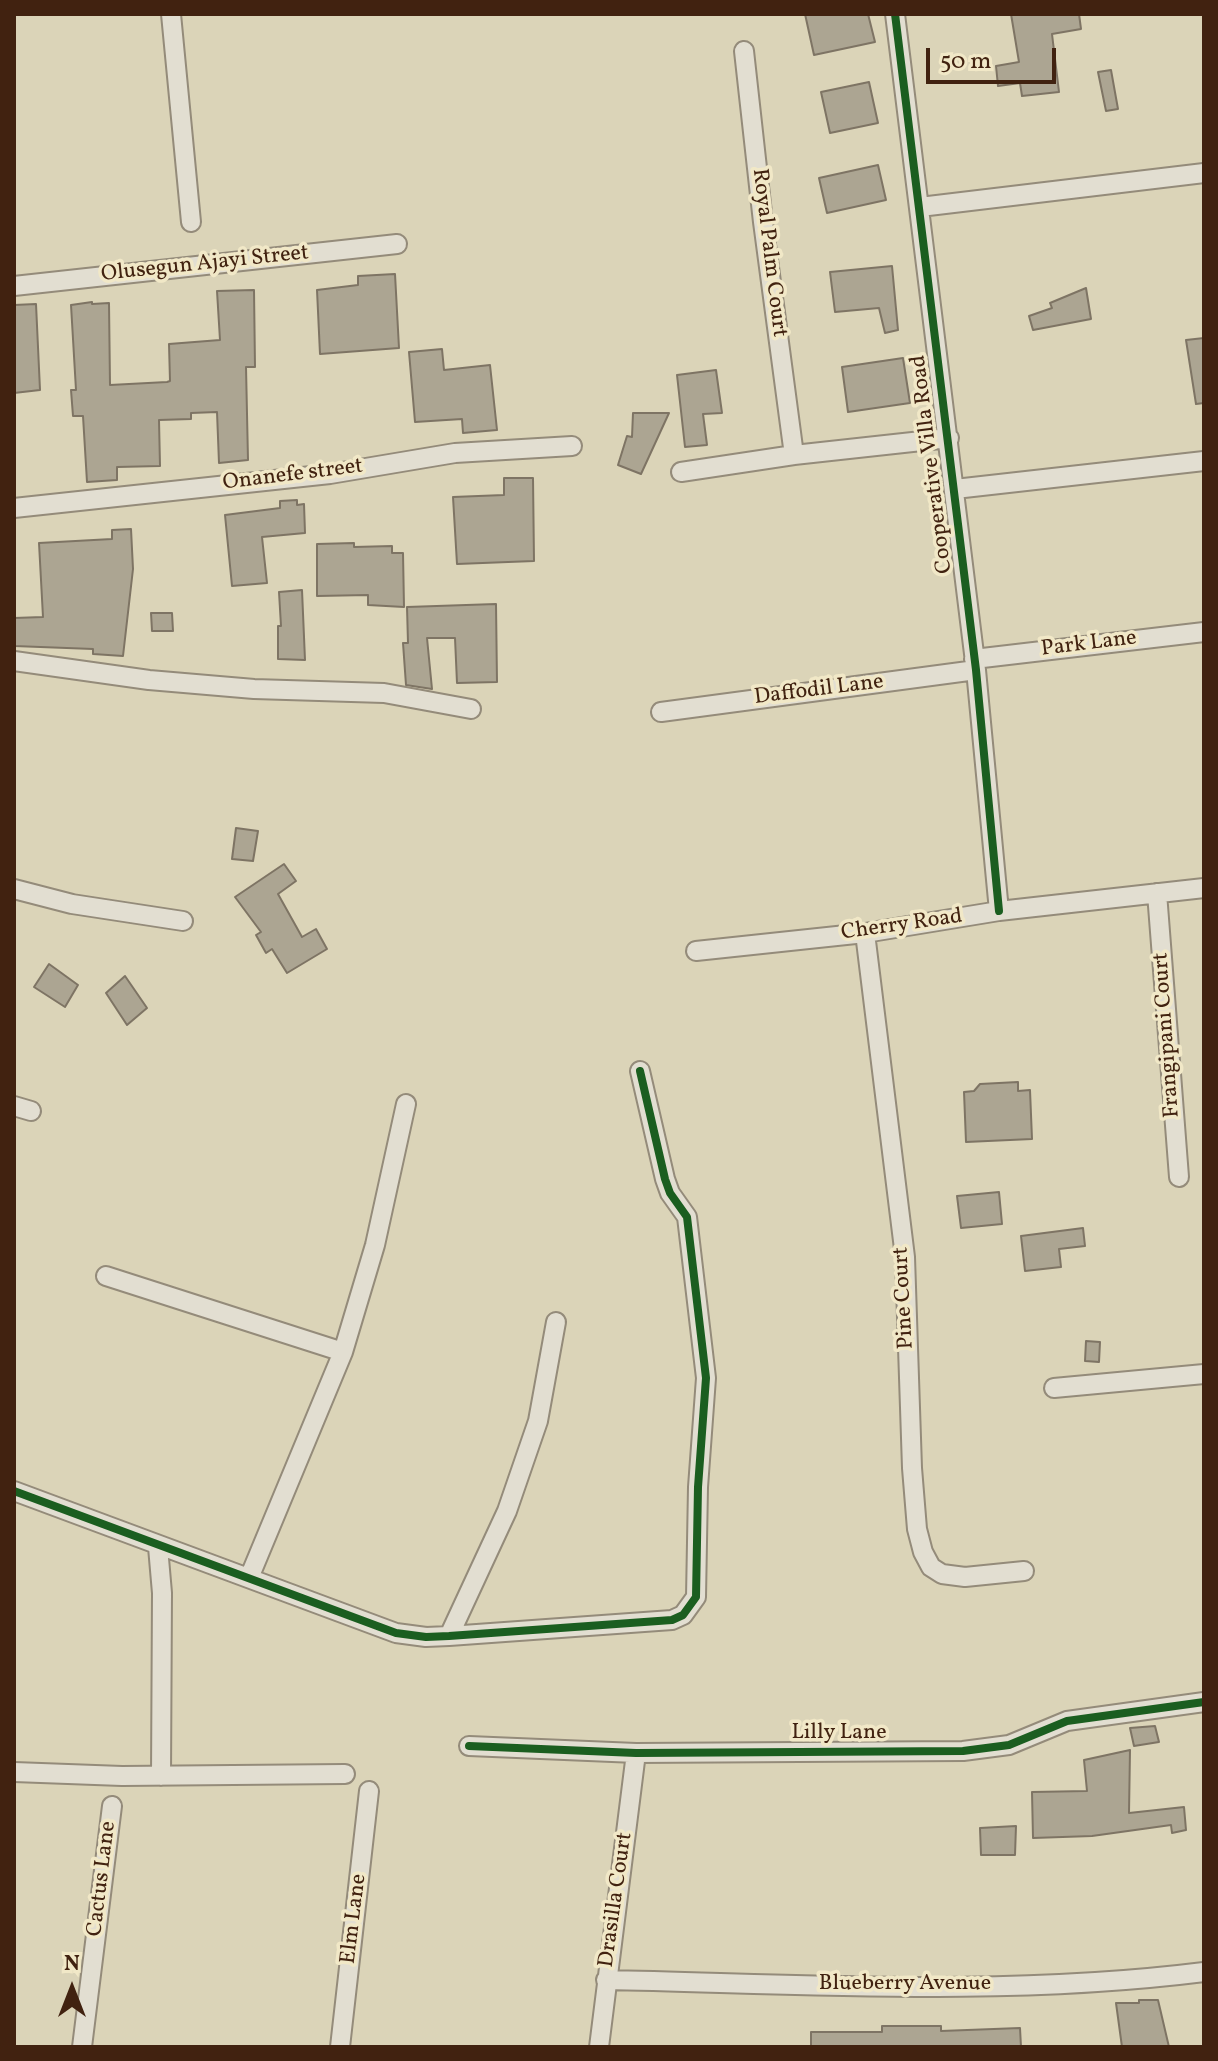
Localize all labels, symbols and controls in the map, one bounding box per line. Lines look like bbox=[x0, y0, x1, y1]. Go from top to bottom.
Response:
scale bar bbox=[930, 32, 1060, 82]
text: 50 m bbox=[940, 45, 992, 79]
street label: Royal Palm Court bbox=[745, 167, 791, 339]
street label: Olusegun Ajayi Street bbox=[100, 241, 310, 289]
street label: Cooperative Villa Road bbox=[906, 353, 960, 575]
street label: Onanefe street bbox=[221, 454, 365, 498]
street label: Park Lane bbox=[1040, 626, 1138, 664]
street label: Daffodil Lane bbox=[753, 670, 885, 712]
street label: Cherry Road bbox=[840, 904, 964, 948]
street label: Frangipani Court bbox=[1149, 951, 1187, 1119]
street label: Pine Court bbox=[889, 1246, 921, 1350]
street label: Lilly Lane bbox=[791, 1721, 887, 1747]
street label: Cactus Lane bbox=[83, 1820, 123, 1938]
street label: Drasilla Court bbox=[594, 1831, 640, 1969]
street label: Elm Lane bbox=[336, 1872, 374, 1966]
north arrow bbox=[32, 1949, 112, 2029]
text: N bbox=[64, 1949, 80, 1980]
street label: Blueberry Avenue bbox=[819, 1972, 991, 1998]

